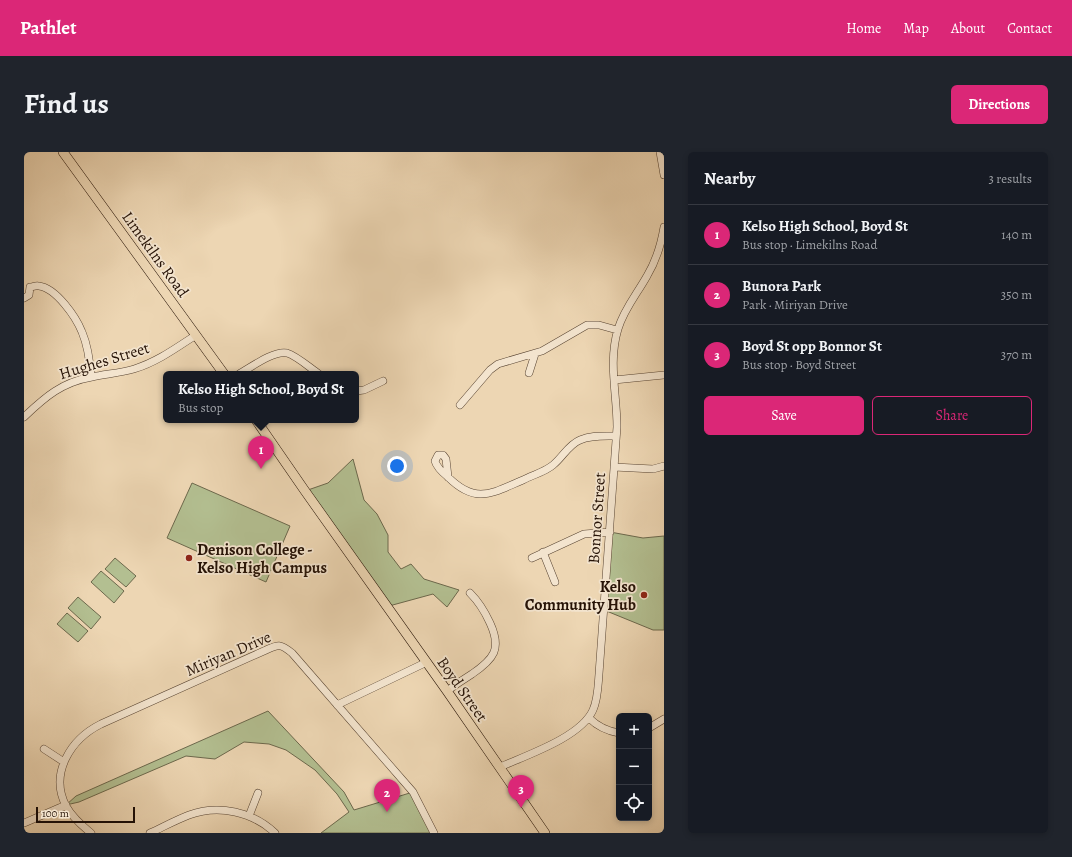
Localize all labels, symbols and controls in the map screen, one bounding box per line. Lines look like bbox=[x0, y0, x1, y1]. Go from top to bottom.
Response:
text: Pathlet bbox=[20, 15, 76, 41]
text: Home bbox=[846, 19, 881, 38]
text: Map bbox=[903, 19, 929, 38]
text: About bbox=[951, 19, 985, 38]
text: Contact bbox=[1007, 19, 1052, 38]
text: Find us bbox=[24, 85, 109, 123]
button: Directions bbox=[951, 85, 1048, 124]
text: Nearby bbox=[704, 167, 755, 190]
text: 3 results bbox=[988, 170, 1032, 187]
street label: Limekilns Road bbox=[117, 207, 194, 302]
text: Kelso High School, Boyd St bbox=[742, 216, 908, 236]
text: 1 bbox=[715, 226, 719, 243]
text: 140 m bbox=[1001, 226, 1032, 243]
text: Bus stop · Limekilns Road bbox=[742, 236, 877, 253]
text: Bunora Park bbox=[742, 276, 821, 296]
text: 2 bbox=[714, 286, 720, 303]
text: 350 m bbox=[1001, 286, 1032, 303]
text: Park · Miriyan Drive bbox=[742, 296, 848, 313]
text: Boyd St opp Bonnor St bbox=[742, 336, 882, 356]
street label: Hughes Street bbox=[56, 337, 152, 385]
text: 3 bbox=[714, 346, 720, 363]
text: 370 m bbox=[1001, 346, 1032, 363]
text: Bus stop · Boyd Street bbox=[742, 356, 856, 373]
popup bbox=[163, 371, 359, 423]
text: Kelso High School, Boyd St bbox=[178, 379, 344, 399]
button: Save bbox=[704, 396, 864, 435]
button: Share bbox=[872, 396, 1032, 435]
text: Bus stop bbox=[178, 399, 223, 416]
pin: 1 bbox=[248, 436, 274, 469]
your location bbox=[387, 456, 407, 476]
street label: Bonnor Street bbox=[583, 472, 611, 564]
place label: Denison College - Kelso High Campus bbox=[197, 539, 327, 579]
marker: Denison College - Kelso High Campus bbox=[184, 553, 194, 563]
place label: Kelso Community Hub bbox=[525, 576, 636, 616]
marker: Kelso Community Hub bbox=[639, 590, 649, 600]
street label: Miriyan Drive bbox=[182, 626, 274, 682]
street label: Boyd Street bbox=[432, 653, 493, 727]
map controls bbox=[616, 713, 652, 821]
button: + bbox=[616, 713, 652, 749]
button: − bbox=[616, 749, 652, 785]
pin: 3 bbox=[508, 775, 534, 808]
pin: 2 bbox=[374, 779, 400, 812]
button: locate bbox=[616, 785, 652, 821]
scale bar bbox=[36, 805, 135, 824]
text: 100 m bbox=[42, 806, 69, 821]

